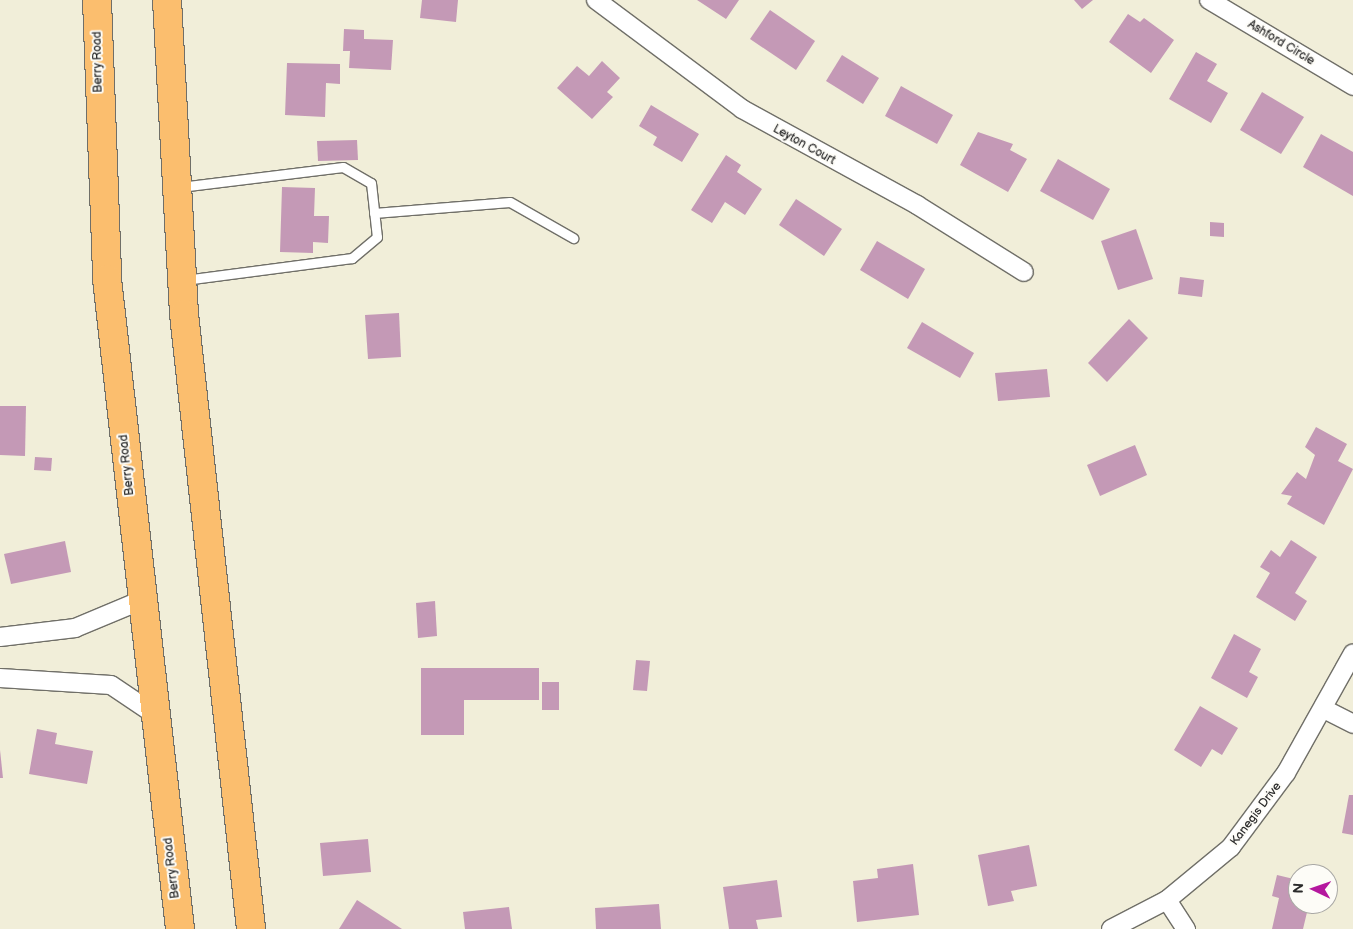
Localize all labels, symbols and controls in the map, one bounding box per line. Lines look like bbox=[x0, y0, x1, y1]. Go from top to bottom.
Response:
street label: Ashford Circle bbox=[1245, 17, 1317, 69]
street label: Berry Road bbox=[90, 31, 106, 93]
street label: Leyton Court bbox=[770, 122, 838, 168]
street label: Berry Road bbox=[117, 433, 137, 497]
street label: Kanegis Drive bbox=[1228, 780, 1284, 848]
street label: Berry Road bbox=[161, 836, 183, 900]
north arrow bbox=[1288, 864, 1338, 914]
text: N bbox=[1290, 883, 1307, 894]

